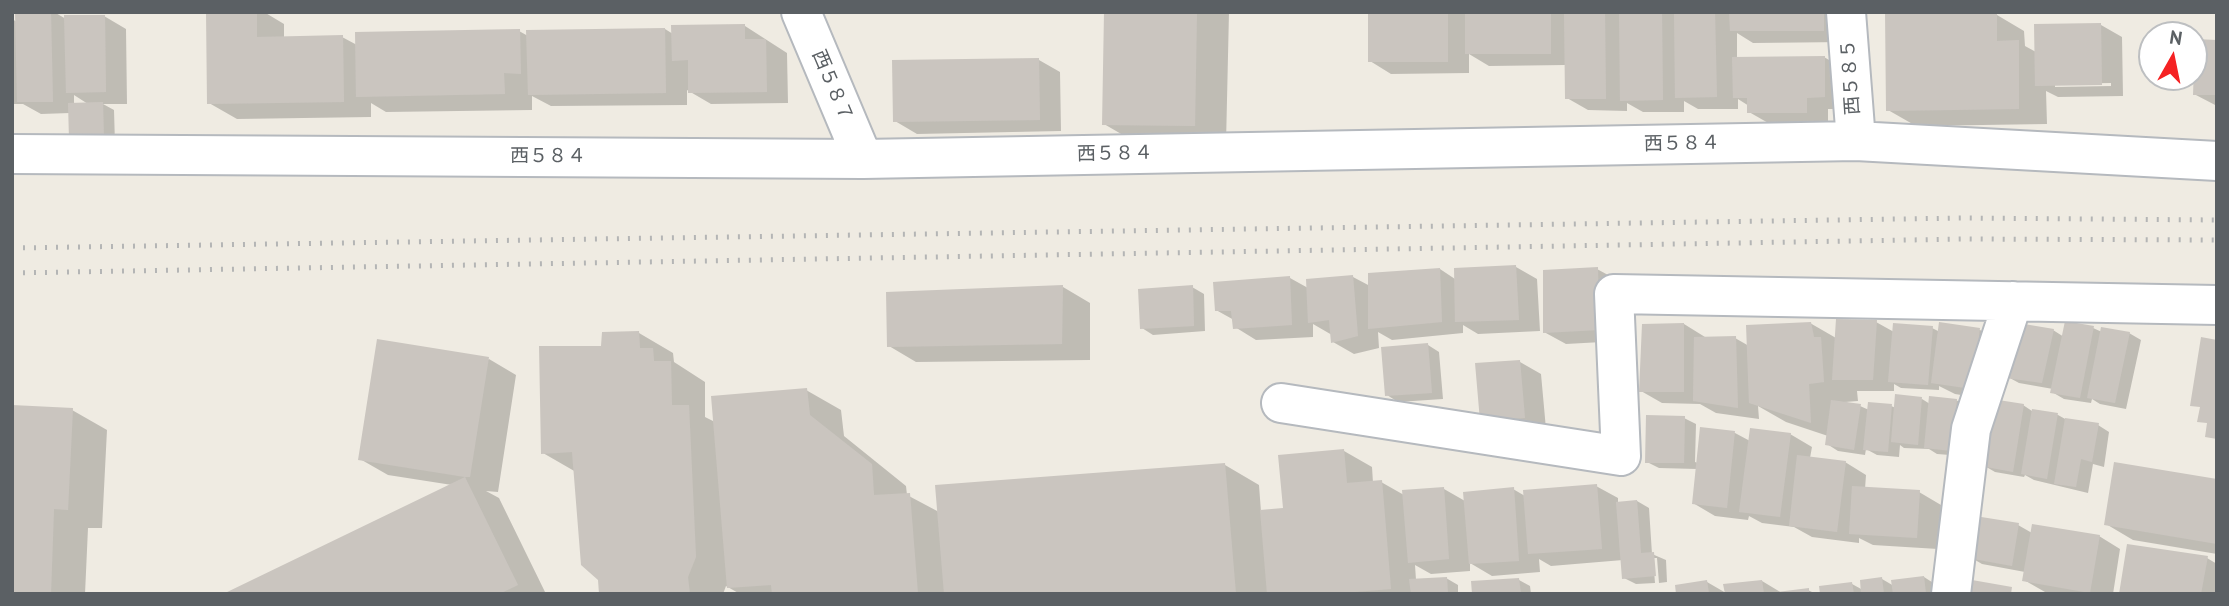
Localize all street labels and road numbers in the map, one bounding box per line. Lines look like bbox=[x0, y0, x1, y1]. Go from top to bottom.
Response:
street label: 西５８５ bbox=[1837, 38, 1865, 116]
street label: 西５８７ bbox=[807, 47, 857, 125]
street label: 西５８４ bbox=[1644, 132, 1720, 156]
street label: 西５８４ bbox=[1077, 142, 1153, 166]
street label: 西５８４ bbox=[510, 146, 586, 168]

